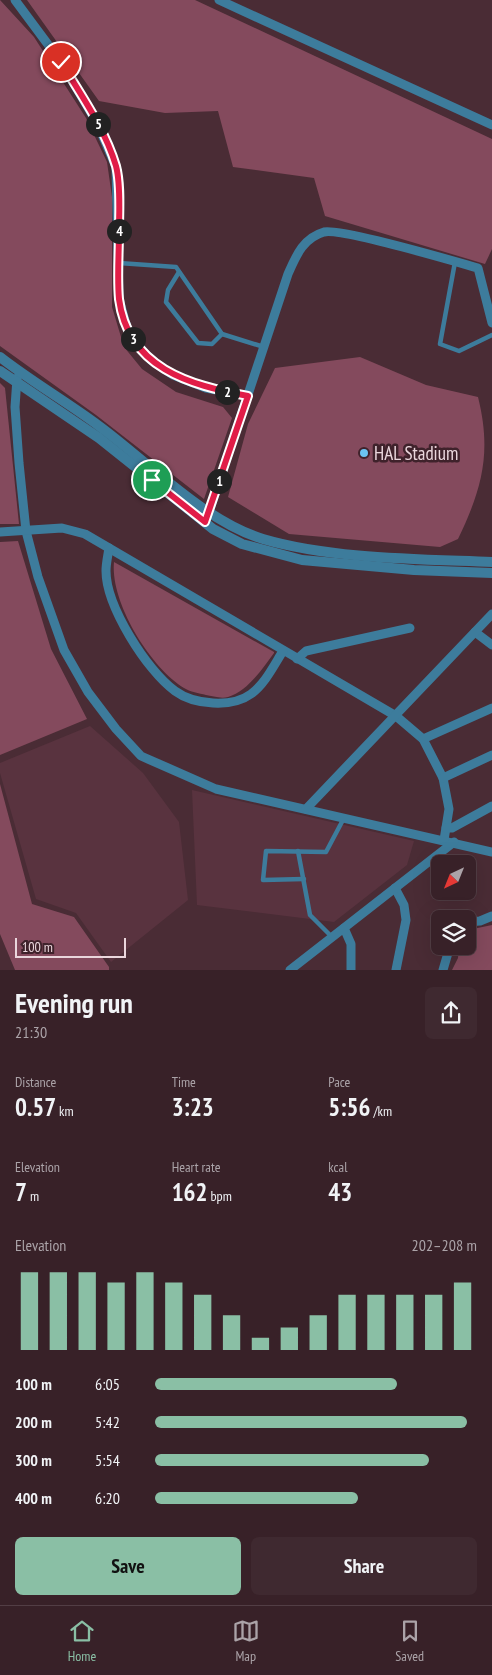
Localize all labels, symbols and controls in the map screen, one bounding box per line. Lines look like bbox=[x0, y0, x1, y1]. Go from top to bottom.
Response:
pin bbox=[40, 41, 82, 83]
icon: check bbox=[47, 48, 75, 76]
pin: 5 bbox=[86, 112, 110, 136]
text: 5 bbox=[95, 115, 102, 133]
pin: 4 bbox=[106, 218, 132, 244]
text: 4 bbox=[116, 222, 123, 240]
pin: 3 bbox=[120, 326, 146, 352]
text: 3 bbox=[130, 330, 137, 348]
pin: 2 bbox=[214, 380, 240, 404]
text: 2 bbox=[224, 383, 231, 401]
place label: HAL Stadium bbox=[374, 441, 458, 465]
marker: HAL Stadium bbox=[358, 447, 370, 459]
pin bbox=[131, 459, 173, 501]
icon: arrive bbox=[138, 466, 166, 494]
pin: 1 bbox=[206, 468, 232, 494]
text: 1 bbox=[216, 472, 223, 490]
north arrow bbox=[431, 855, 476, 900]
map controls bbox=[431, 855, 476, 955]
button: layers bbox=[431, 910, 476, 955]
scale bar bbox=[15, 935, 126, 958]
text: 100 m bbox=[22, 938, 53, 956]
text: Evening run bbox=[15, 984, 133, 1021]
button: share bbox=[425, 987, 477, 1039]
text: 21:30 bbox=[15, 1022, 47, 1042]
text: Distance bbox=[15, 1073, 56, 1091]
text: Time bbox=[172, 1073, 196, 1091]
text: Pace bbox=[328, 1073, 350, 1091]
text: 0.57 bbox=[15, 1091, 56, 1123]
text: 3:23 bbox=[172, 1091, 214, 1123]
text: 5:56 bbox=[328, 1091, 370, 1123]
text: km bbox=[56, 1102, 74, 1120]
text: /km bbox=[370, 1102, 392, 1120]
text: Elevation bbox=[15, 1158, 60, 1176]
text: Heart rate bbox=[172, 1158, 221, 1176]
text: kcal bbox=[328, 1158, 347, 1176]
text: 7 bbox=[15, 1176, 27, 1208]
text: 162 bbox=[172, 1176, 208, 1208]
text: 43 bbox=[328, 1176, 352, 1208]
text: m bbox=[27, 1187, 39, 1205]
text: bpm bbox=[208, 1187, 232, 1205]
text: Elevation bbox=[15, 1235, 66, 1255]
text: 202–208 m bbox=[412, 1235, 477, 1255]
text: 100 m bbox=[15, 1374, 52, 1394]
text: 6:05 bbox=[95, 1374, 120, 1394]
text: 200 m bbox=[15, 1412, 52, 1432]
text: 5:42 bbox=[95, 1412, 120, 1432]
text: 300 m bbox=[15, 1450, 52, 1470]
text: 5:54 bbox=[95, 1450, 120, 1470]
text: 400 m bbox=[15, 1488, 52, 1508]
text: 6:20 bbox=[95, 1488, 120, 1508]
button: Save bbox=[15, 1537, 241, 1595]
button: Share bbox=[251, 1537, 477, 1595]
tab: Home bbox=[68, 1617, 96, 1665]
tab: Map bbox=[232, 1617, 260, 1665]
tab: Saved bbox=[395, 1617, 424, 1665]

